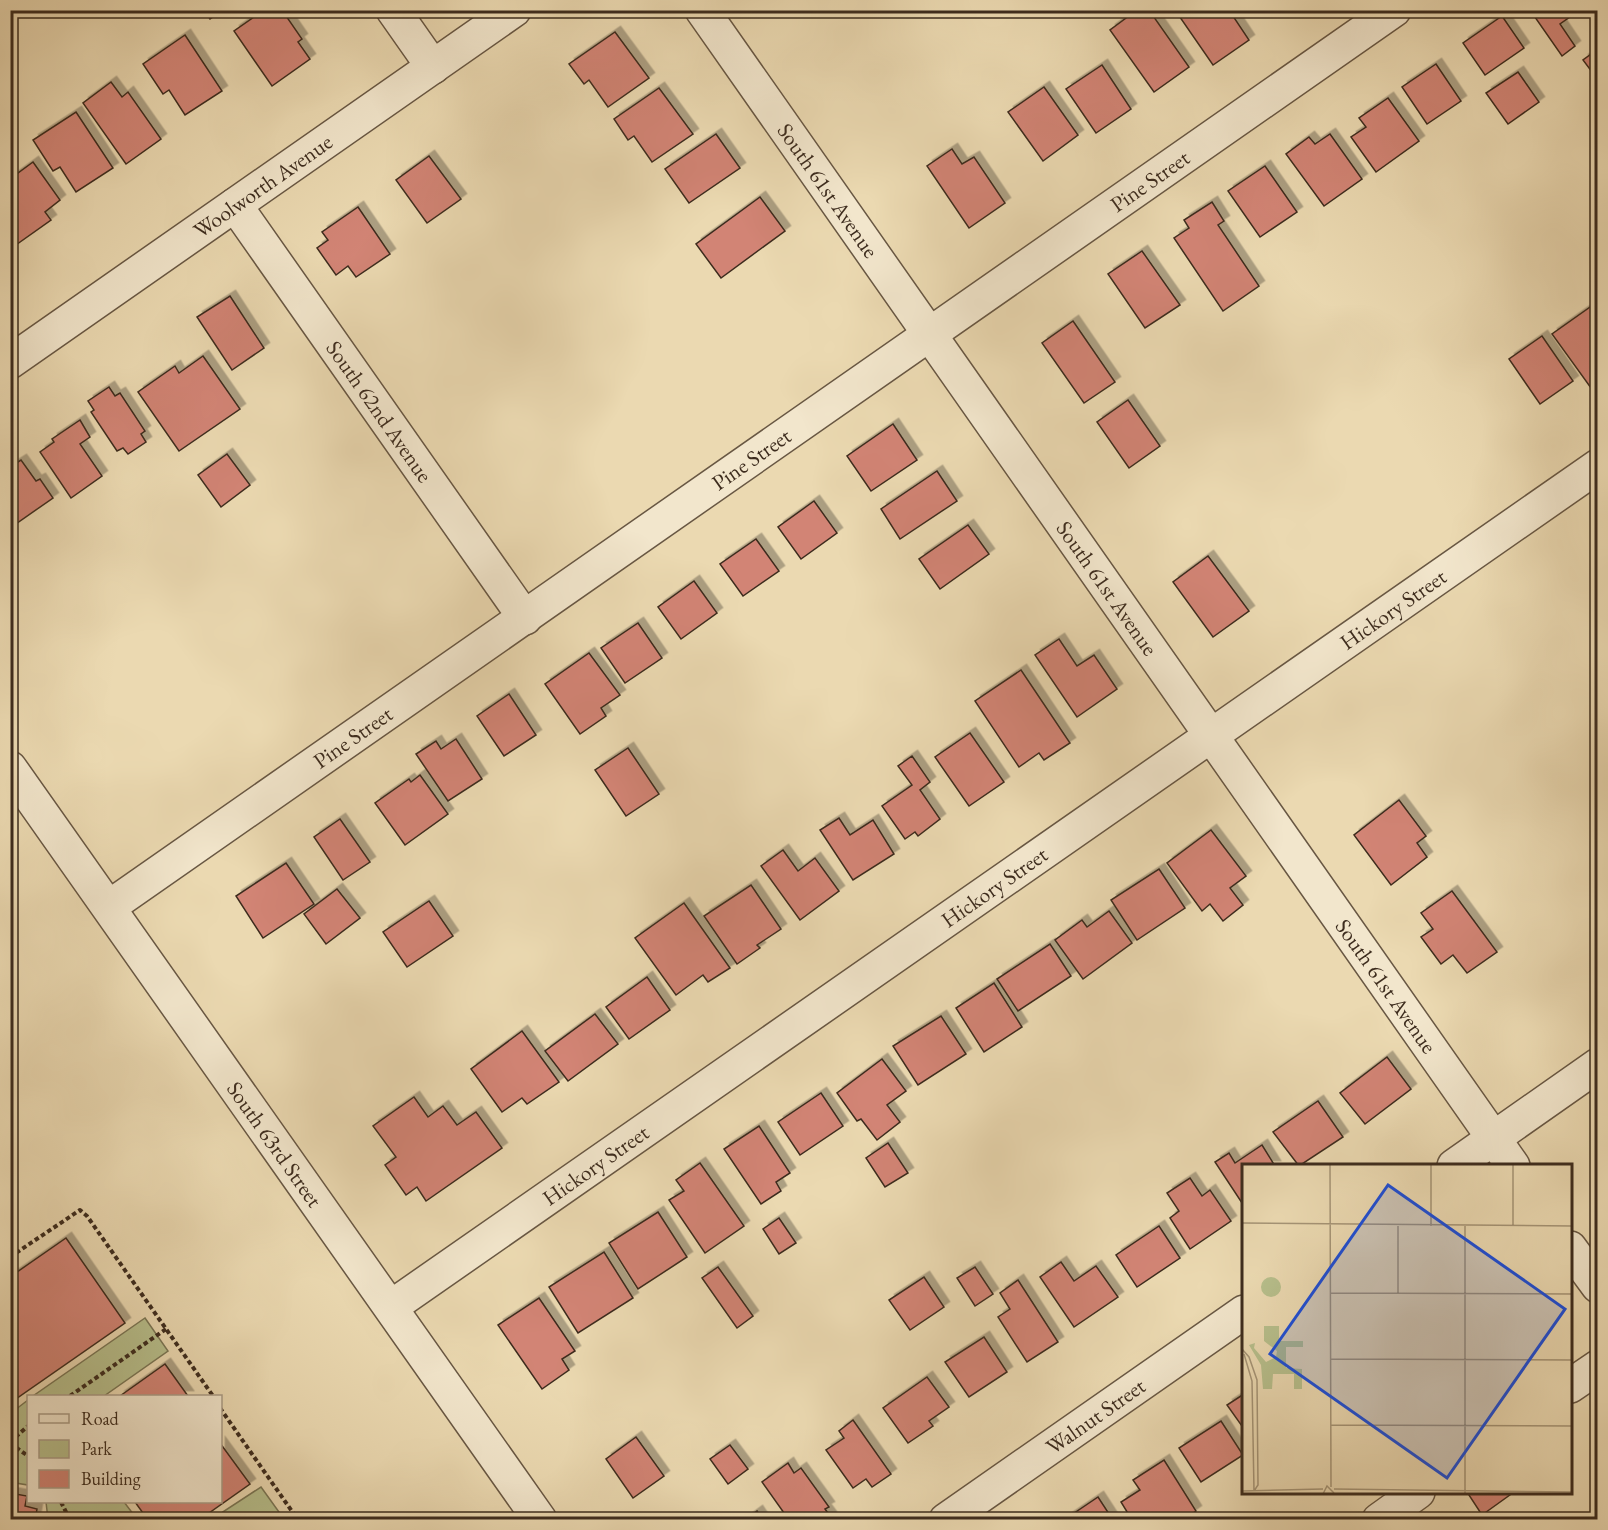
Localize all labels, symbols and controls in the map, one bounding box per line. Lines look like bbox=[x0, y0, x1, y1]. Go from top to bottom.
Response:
street label: South 61st Avenue bbox=[771, 117, 885, 264]
street label: Woolworth Avenue bbox=[188, 127, 338, 245]
street label: Pine Street bbox=[1104, 143, 1195, 219]
street label: South 62nd Avenue bbox=[320, 335, 439, 488]
street label: Pine Street bbox=[706, 421, 797, 497]
street label: South 61st Avenue bbox=[1050, 515, 1165, 662]
street label: Hickory Street bbox=[1334, 562, 1452, 657]
street label: Pine Street bbox=[307, 700, 398, 775]
street label: Hickory Street bbox=[935, 840, 1053, 934]
street label: South 61st Avenue bbox=[1329, 913, 1444, 1059]
street label: South 63rd Street bbox=[220, 1076, 329, 1213]
street label: Hickory Street bbox=[537, 1118, 654, 1212]
inset map bbox=[1242, 1164, 1572, 1494]
street label: Walnut Street bbox=[1040, 1371, 1151, 1461]
legend bbox=[27, 1395, 222, 1503]
text: Road bbox=[81, 1407, 120, 1430]
text: Park bbox=[81, 1437, 112, 1460]
text: Building bbox=[81, 1467, 141, 1490]

